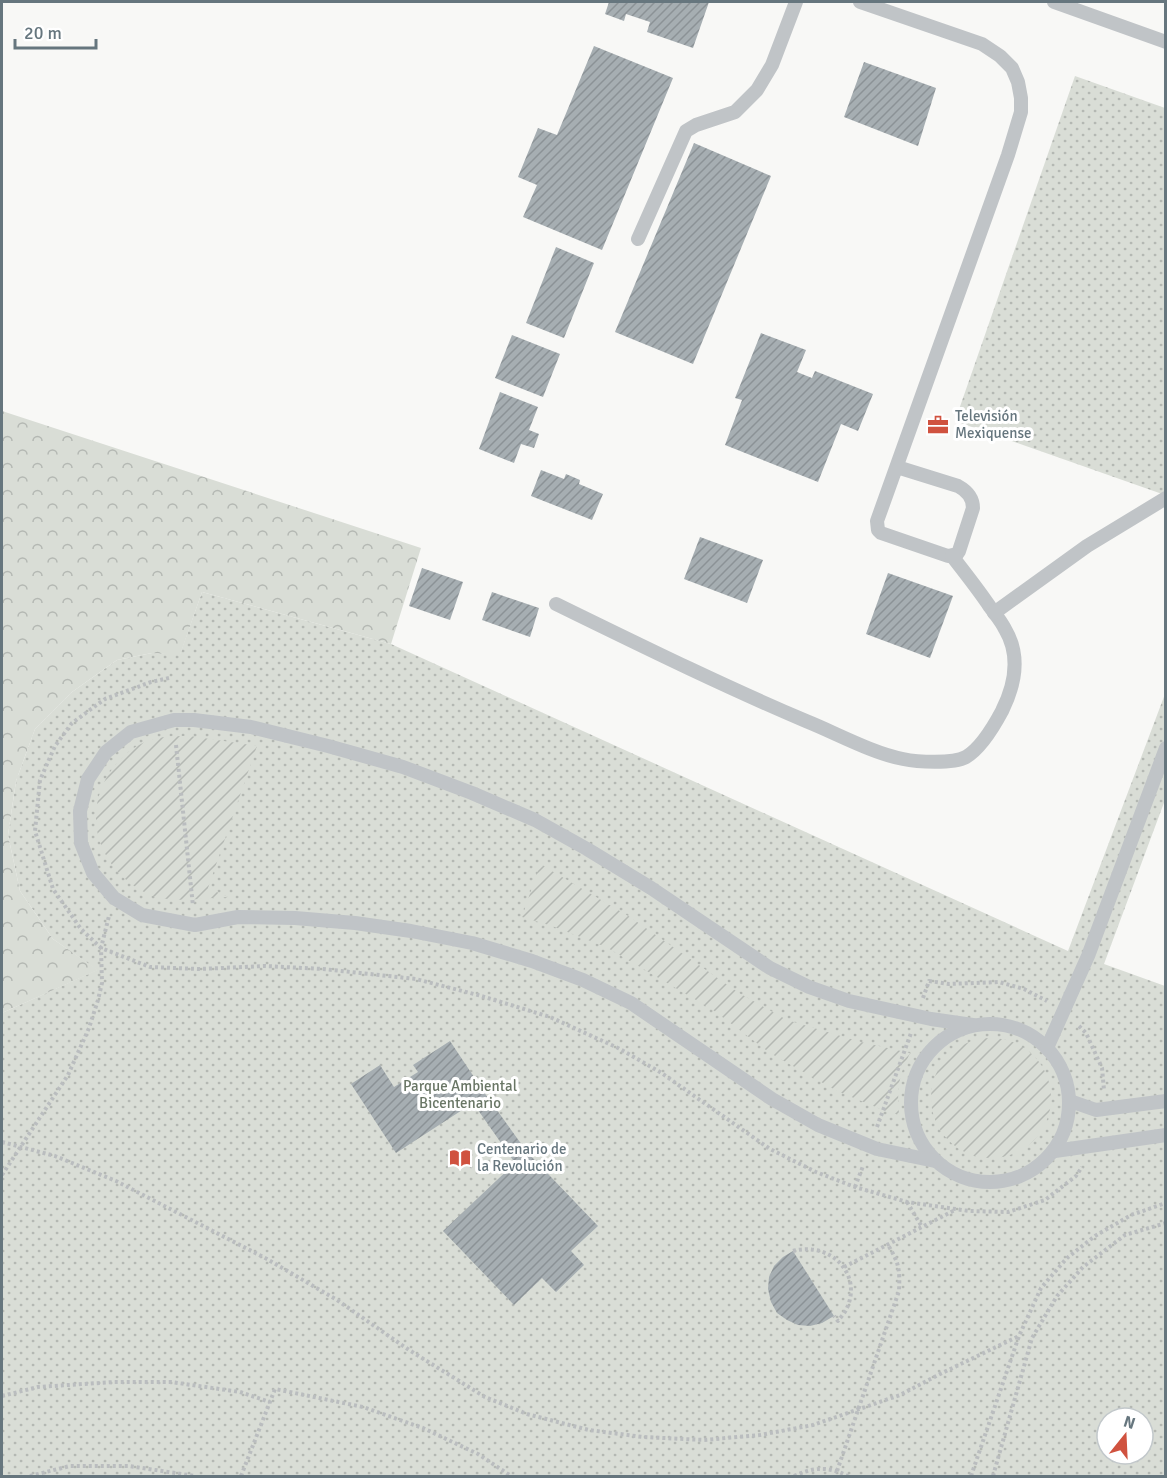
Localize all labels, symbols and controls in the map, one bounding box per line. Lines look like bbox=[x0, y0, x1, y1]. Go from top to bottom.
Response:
scale bar bbox=[15, 12, 96, 50]
text: 20 m bbox=[24, 22, 62, 44]
place label: Televisión Mexiquense bbox=[955, 407, 1032, 442]
office icon: Televisión Mexiquense bbox=[926, 413, 950, 437]
park label: Parque Ambiental Bicentenario bbox=[403, 1077, 517, 1112]
place label: Centenario de la Revolución bbox=[477, 1140, 566, 1175]
library icon: Centenario de la Revolución bbox=[448, 1146, 472, 1170]
north arrow bbox=[1095, 1406, 1155, 1466]
text: N bbox=[1121, 1411, 1138, 1434]

